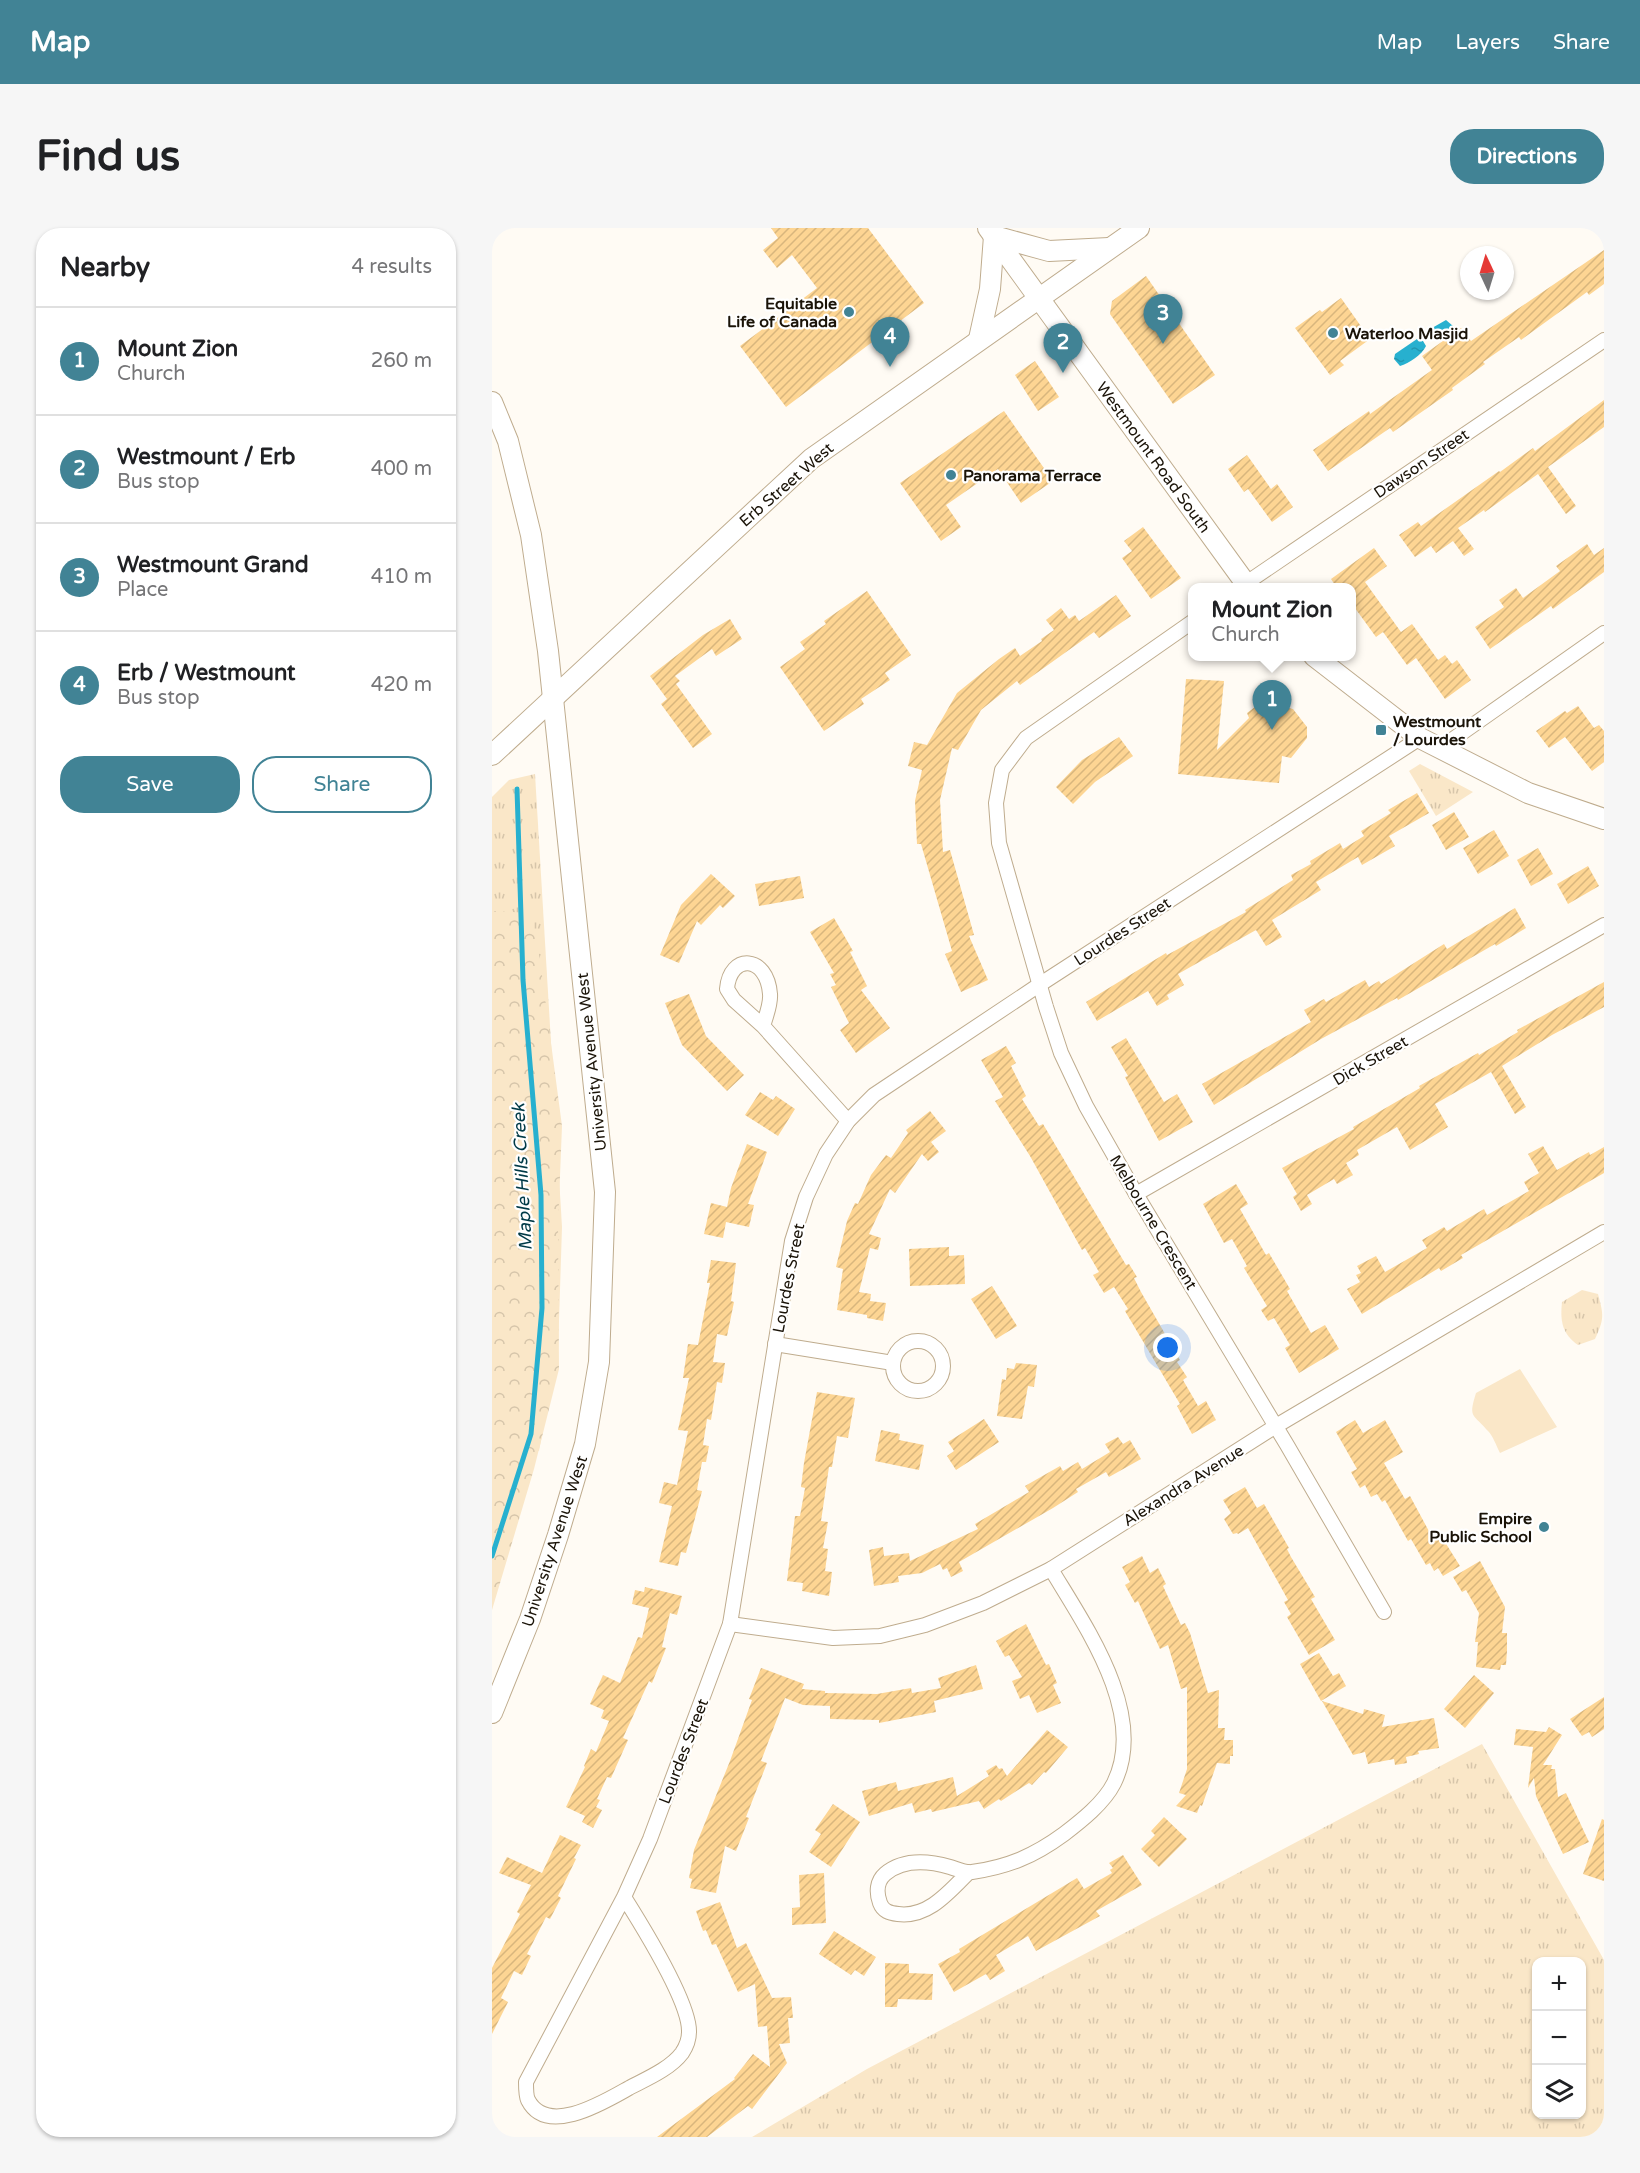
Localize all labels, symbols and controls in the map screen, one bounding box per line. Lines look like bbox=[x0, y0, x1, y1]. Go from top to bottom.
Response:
text: Map bbox=[30, 25, 90, 59]
text: Map bbox=[1377, 30, 1422, 55]
text: Layers bbox=[1455, 30, 1520, 55]
text: Share bbox=[1553, 30, 1610, 55]
button: Directions bbox=[1450, 129, 1604, 184]
text: Find us bbox=[36, 131, 180, 182]
north arrow bbox=[1460, 246, 1514, 300]
text: Nearby bbox=[60, 252, 150, 283]
text: 4 results bbox=[352, 255, 432, 279]
place label: Equitable Life of Canada bbox=[727, 294, 837, 332]
pin: 3 bbox=[1144, 294, 1182, 344]
marker: Equitable Life of Canada bbox=[842, 305, 856, 319]
pin: 4 bbox=[870, 318, 910, 367]
pin: 2 bbox=[1044, 324, 1082, 373]
place label: Waterloo Masjid bbox=[1345, 324, 1468, 344]
marker: Waterloo Masjid bbox=[1326, 326, 1340, 340]
text: Mount Zion bbox=[117, 336, 238, 362]
text: 1 bbox=[73, 349, 86, 373]
text: 260 m bbox=[371, 349, 432, 373]
text: Church bbox=[117, 362, 185, 386]
street label: Westmount Road South bbox=[1092, 378, 1215, 537]
street label: Dawson Street bbox=[1370, 425, 1473, 503]
street label: Erb Street West bbox=[735, 438, 838, 531]
text: Westmount / Erb bbox=[117, 444, 295, 470]
text: 2 bbox=[73, 457, 86, 481]
text: 400 m bbox=[371, 457, 432, 481]
place label: Panorama Terrace bbox=[963, 466, 1101, 486]
marker: Panorama Terrace bbox=[944, 468, 958, 482]
text: Bus stop bbox=[117, 470, 200, 494]
text: Westmount Grand bbox=[117, 552, 309, 578]
text: 3 bbox=[73, 565, 86, 589]
text: 410 m bbox=[371, 565, 432, 589]
text: Place bbox=[117, 578, 168, 602]
popup bbox=[1188, 583, 1356, 661]
text: Mount Zion bbox=[1211, 597, 1333, 623]
text: Church bbox=[1211, 623, 1280, 647]
text: Erb / Westmount bbox=[117, 660, 295, 686]
text: 4 bbox=[73, 673, 86, 697]
text: 420 m bbox=[371, 673, 432, 697]
pin: 1 bbox=[1252, 680, 1292, 730]
text: Bus stop bbox=[117, 686, 200, 710]
place label: Westmount / Lourdes bbox=[1393, 712, 1482, 750]
marker: Westmount / Lourdes bbox=[1374, 723, 1388, 737]
button: Save bbox=[60, 756, 240, 813]
button: Share bbox=[252, 756, 432, 813]
street label: Lourdes Street bbox=[1070, 893, 1175, 971]
street label: University Avenue West bbox=[573, 972, 611, 1152]
street label: Dick Street bbox=[1330, 1031, 1411, 1090]
water label: Maple Hills Creek bbox=[507, 1102, 537, 1251]
street label: Melbourne Crescent bbox=[1105, 1151, 1201, 1294]
street label: Lourdes Street bbox=[769, 1222, 809, 1335]
your location bbox=[1153, 1333, 1182, 1362]
street label: Alexandra Avenue bbox=[1119, 1441, 1248, 1531]
street label: University Avenue West bbox=[518, 1453, 592, 1630]
place label: Empire Public School bbox=[1429, 1509, 1532, 1547]
marker: Empire Public School bbox=[1537, 1520, 1551, 1534]
street label: Lourdes Street bbox=[655, 1696, 713, 1807]
map controls bbox=[1532, 1957, 1586, 2119]
button: + bbox=[1532, 1957, 1586, 2011]
button: − bbox=[1532, 2011, 1586, 2065]
button: layers bbox=[1532, 2065, 1586, 2119]

